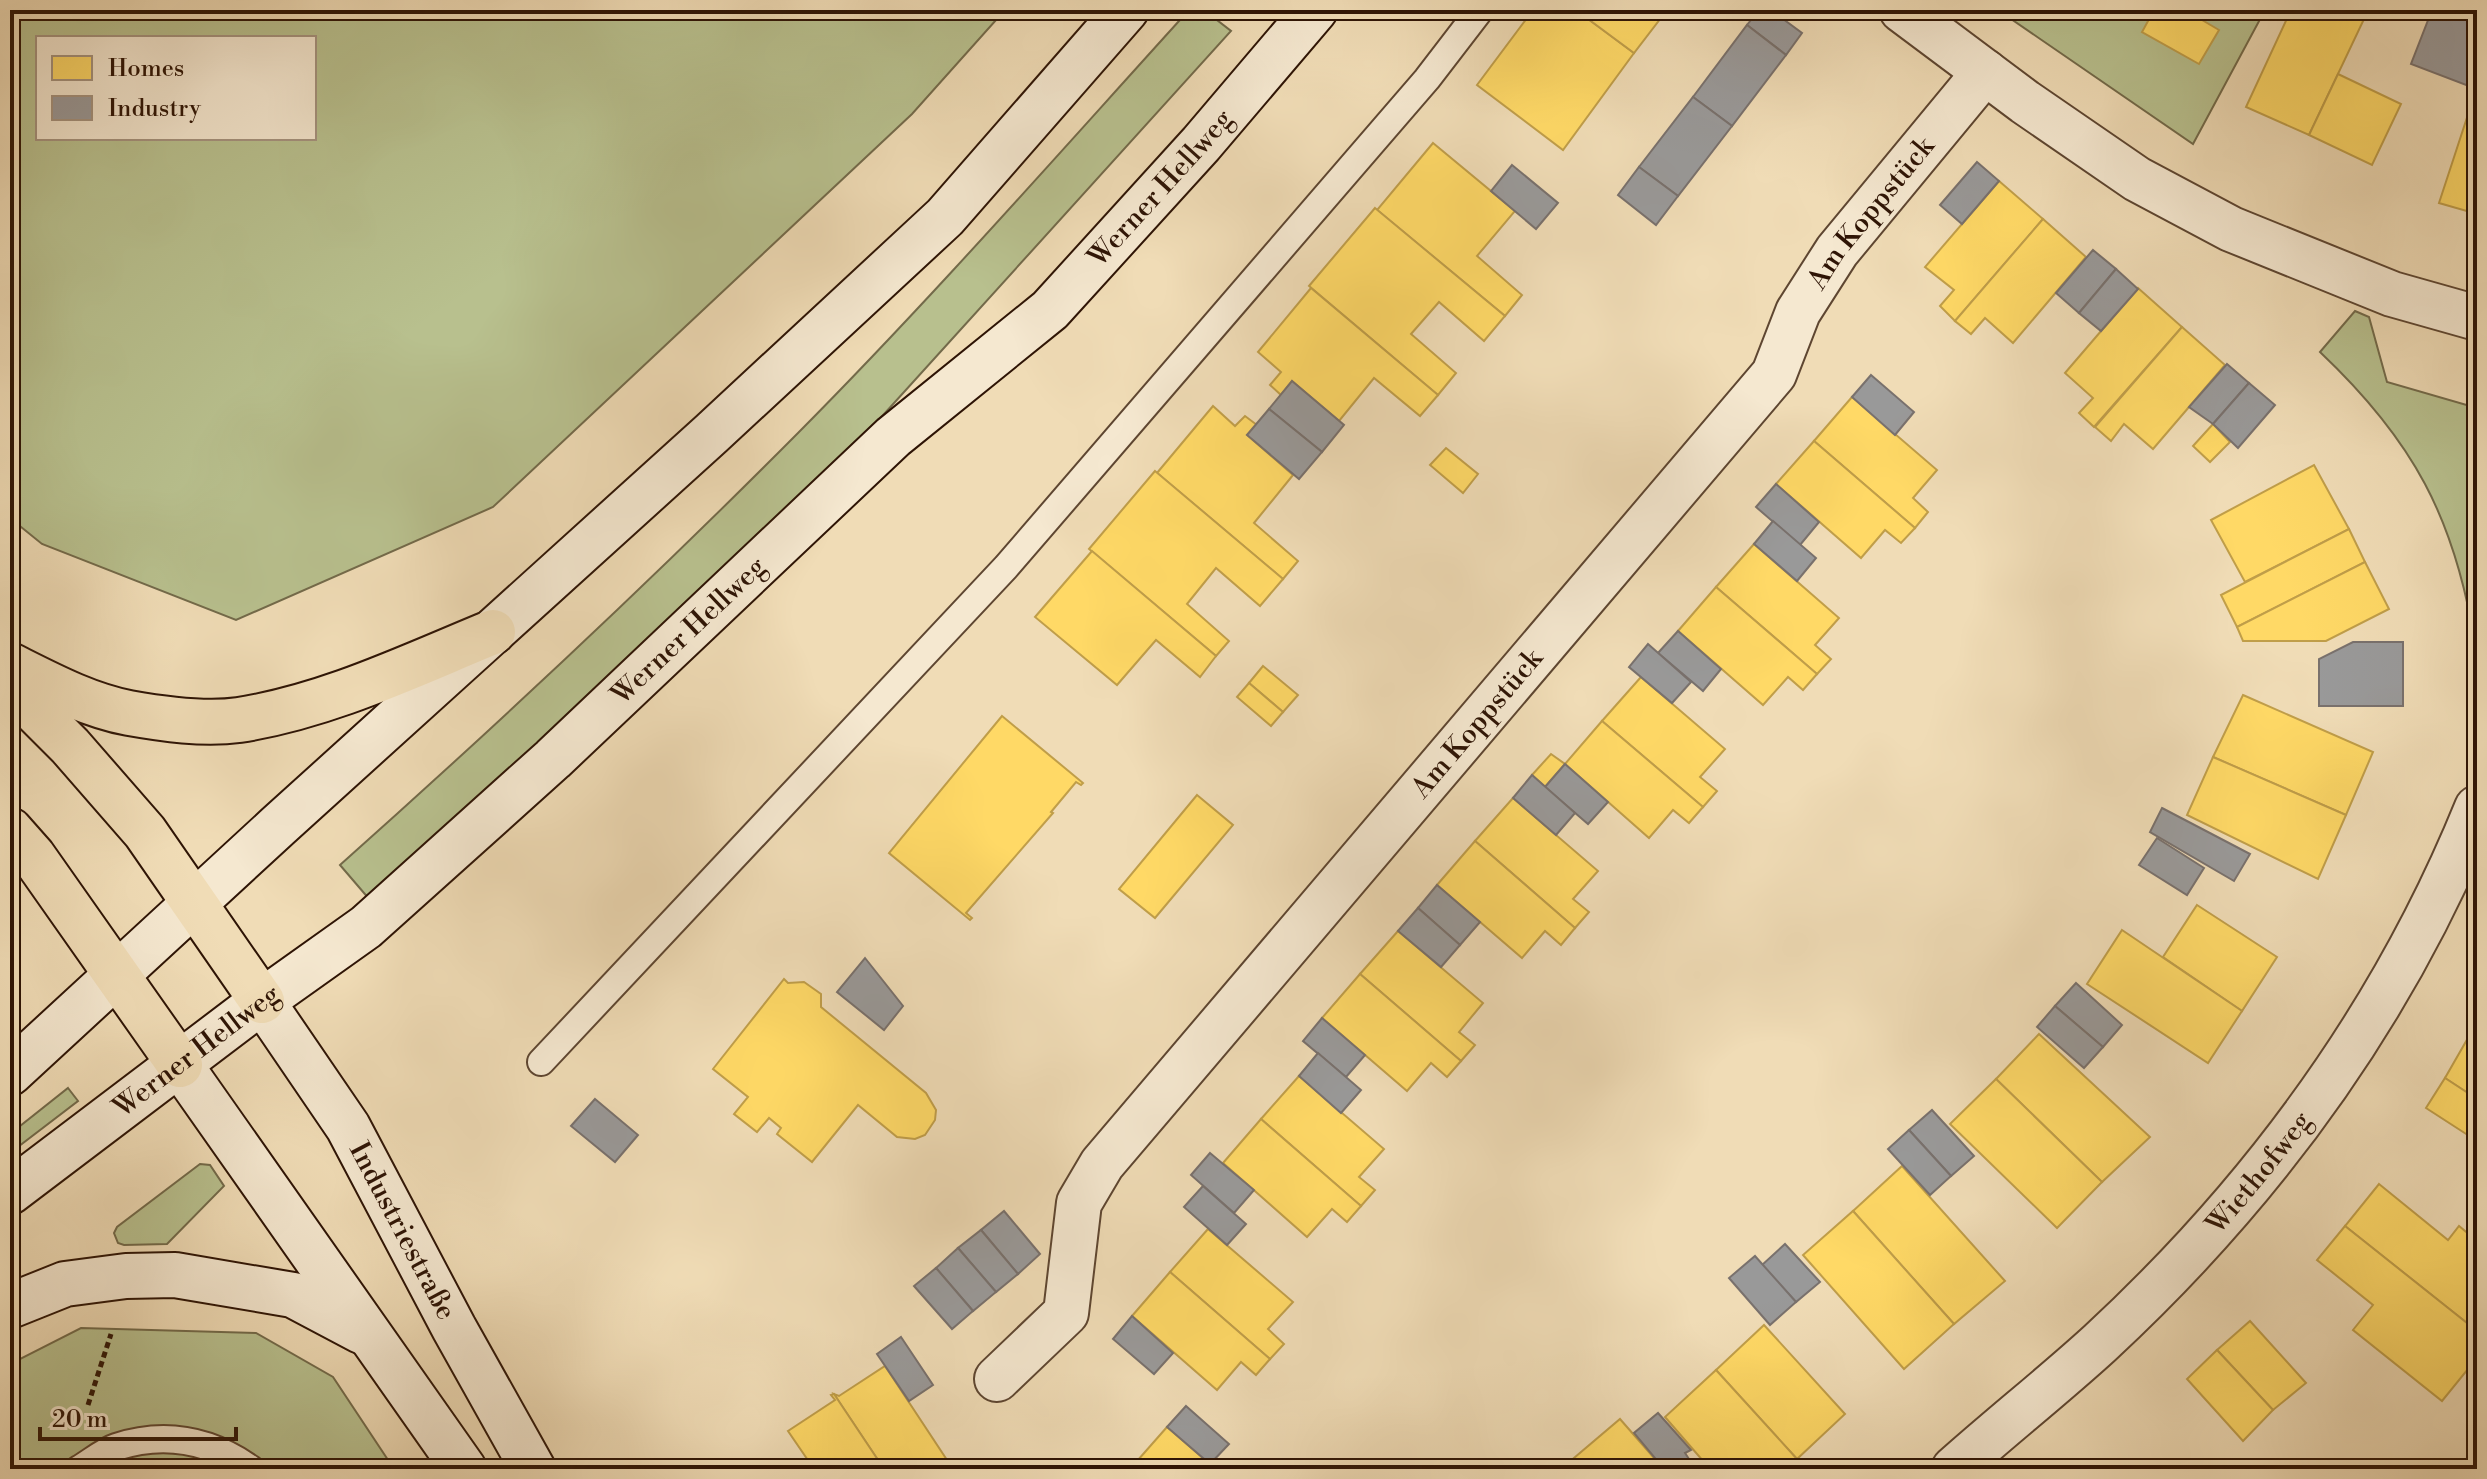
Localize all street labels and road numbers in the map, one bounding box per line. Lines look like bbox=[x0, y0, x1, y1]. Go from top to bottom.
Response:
street label: Werner Hellweg bbox=[1080, 102, 1241, 275]
street label: Am Koppstück bbox=[1799, 129, 1942, 297]
street label: Werner Hellweg bbox=[603, 549, 774, 713]
street label: Am Koppstück bbox=[1403, 641, 1551, 806]
street label: Werner Hellweg bbox=[105, 976, 287, 1126]
street label: Wiethofweg bbox=[2198, 1104, 2319, 1242]
street label: Industriestraße bbox=[342, 1136, 464, 1326]

